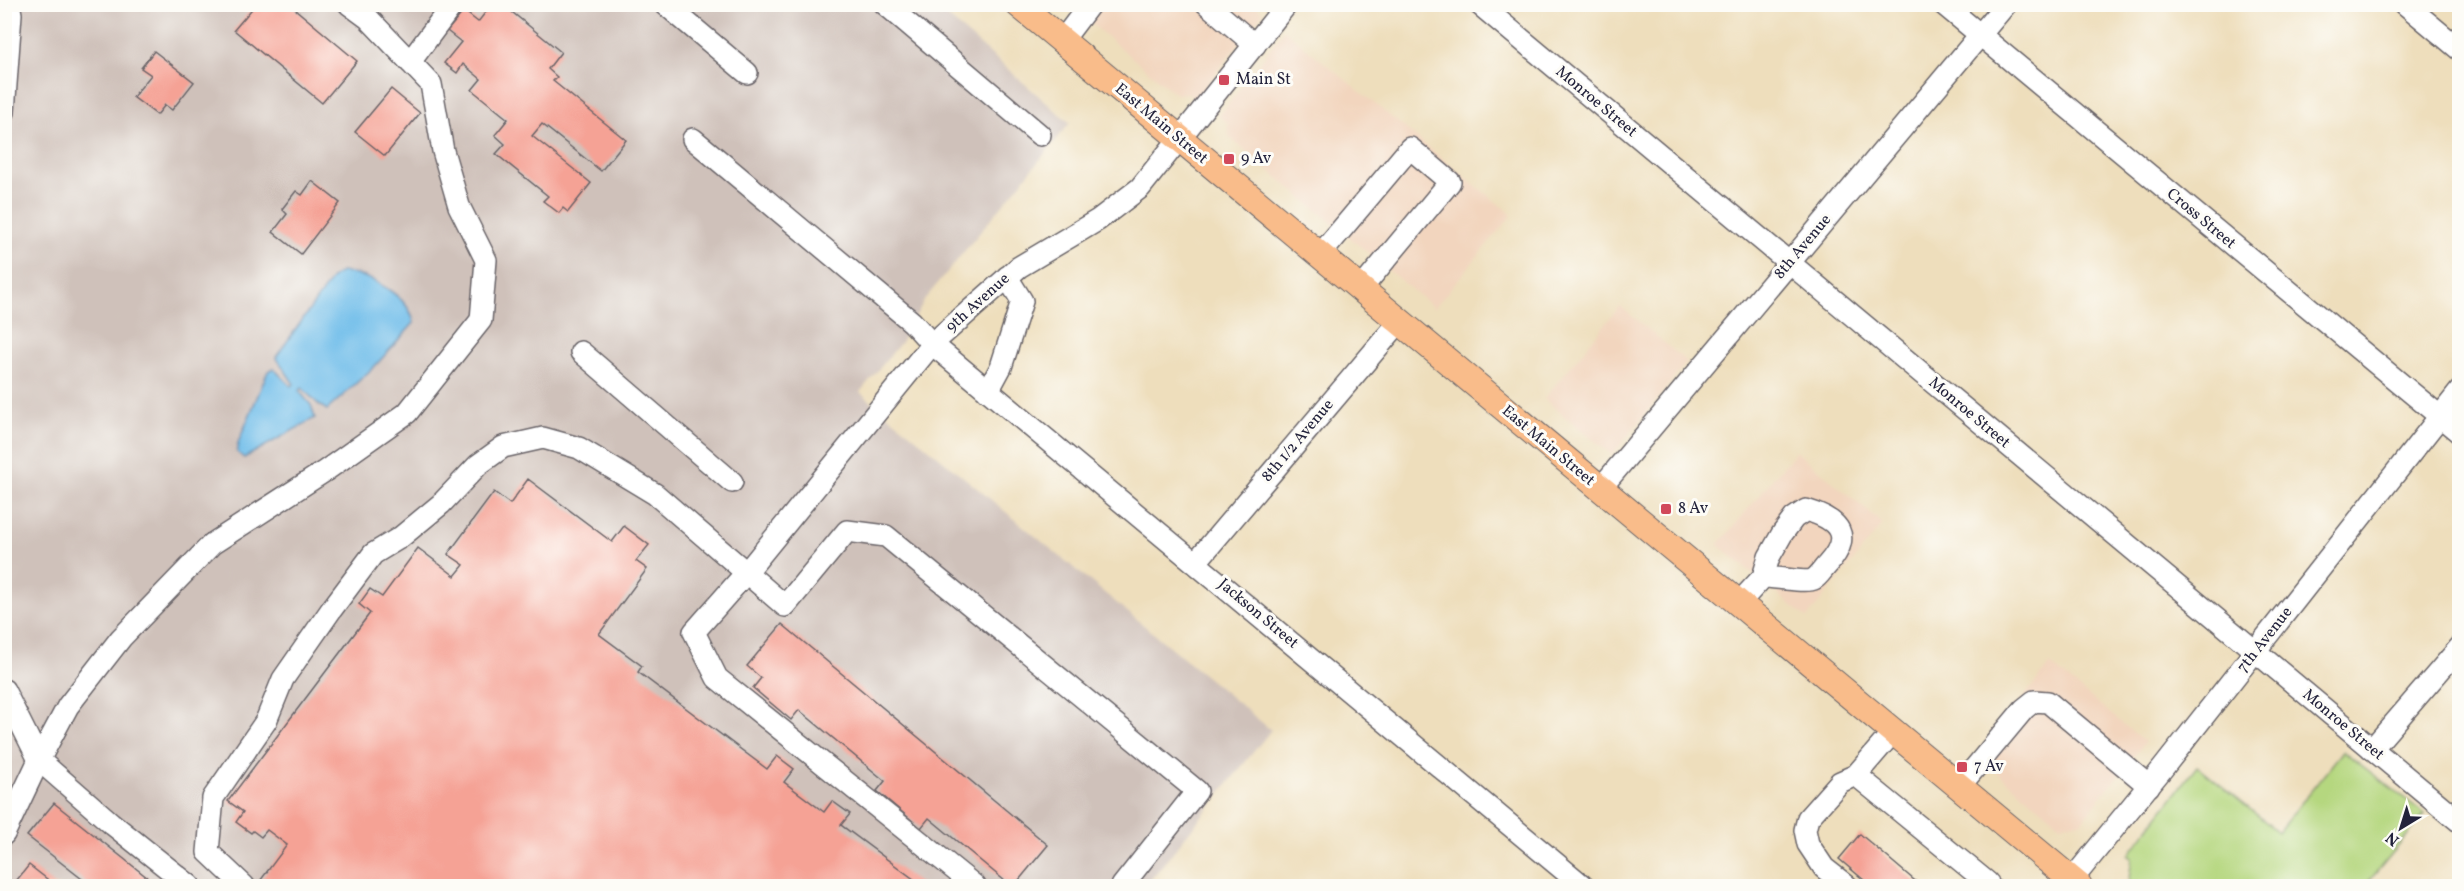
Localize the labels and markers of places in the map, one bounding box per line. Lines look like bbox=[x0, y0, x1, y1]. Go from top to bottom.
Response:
place label: Main St bbox=[1236, 69, 1291, 91]
marker: Main St bbox=[1217, 73, 1231, 87]
place label: 9 Av bbox=[1241, 148, 1272, 170]
marker: 9 Av bbox=[1222, 152, 1236, 166]
place label: 8 Av bbox=[1678, 498, 1709, 520]
marker: 8 Av bbox=[1659, 502, 1673, 516]
place label: 7 Av bbox=[1974, 756, 2004, 778]
marker: 7 Av bbox=[1955, 760, 1969, 774]

